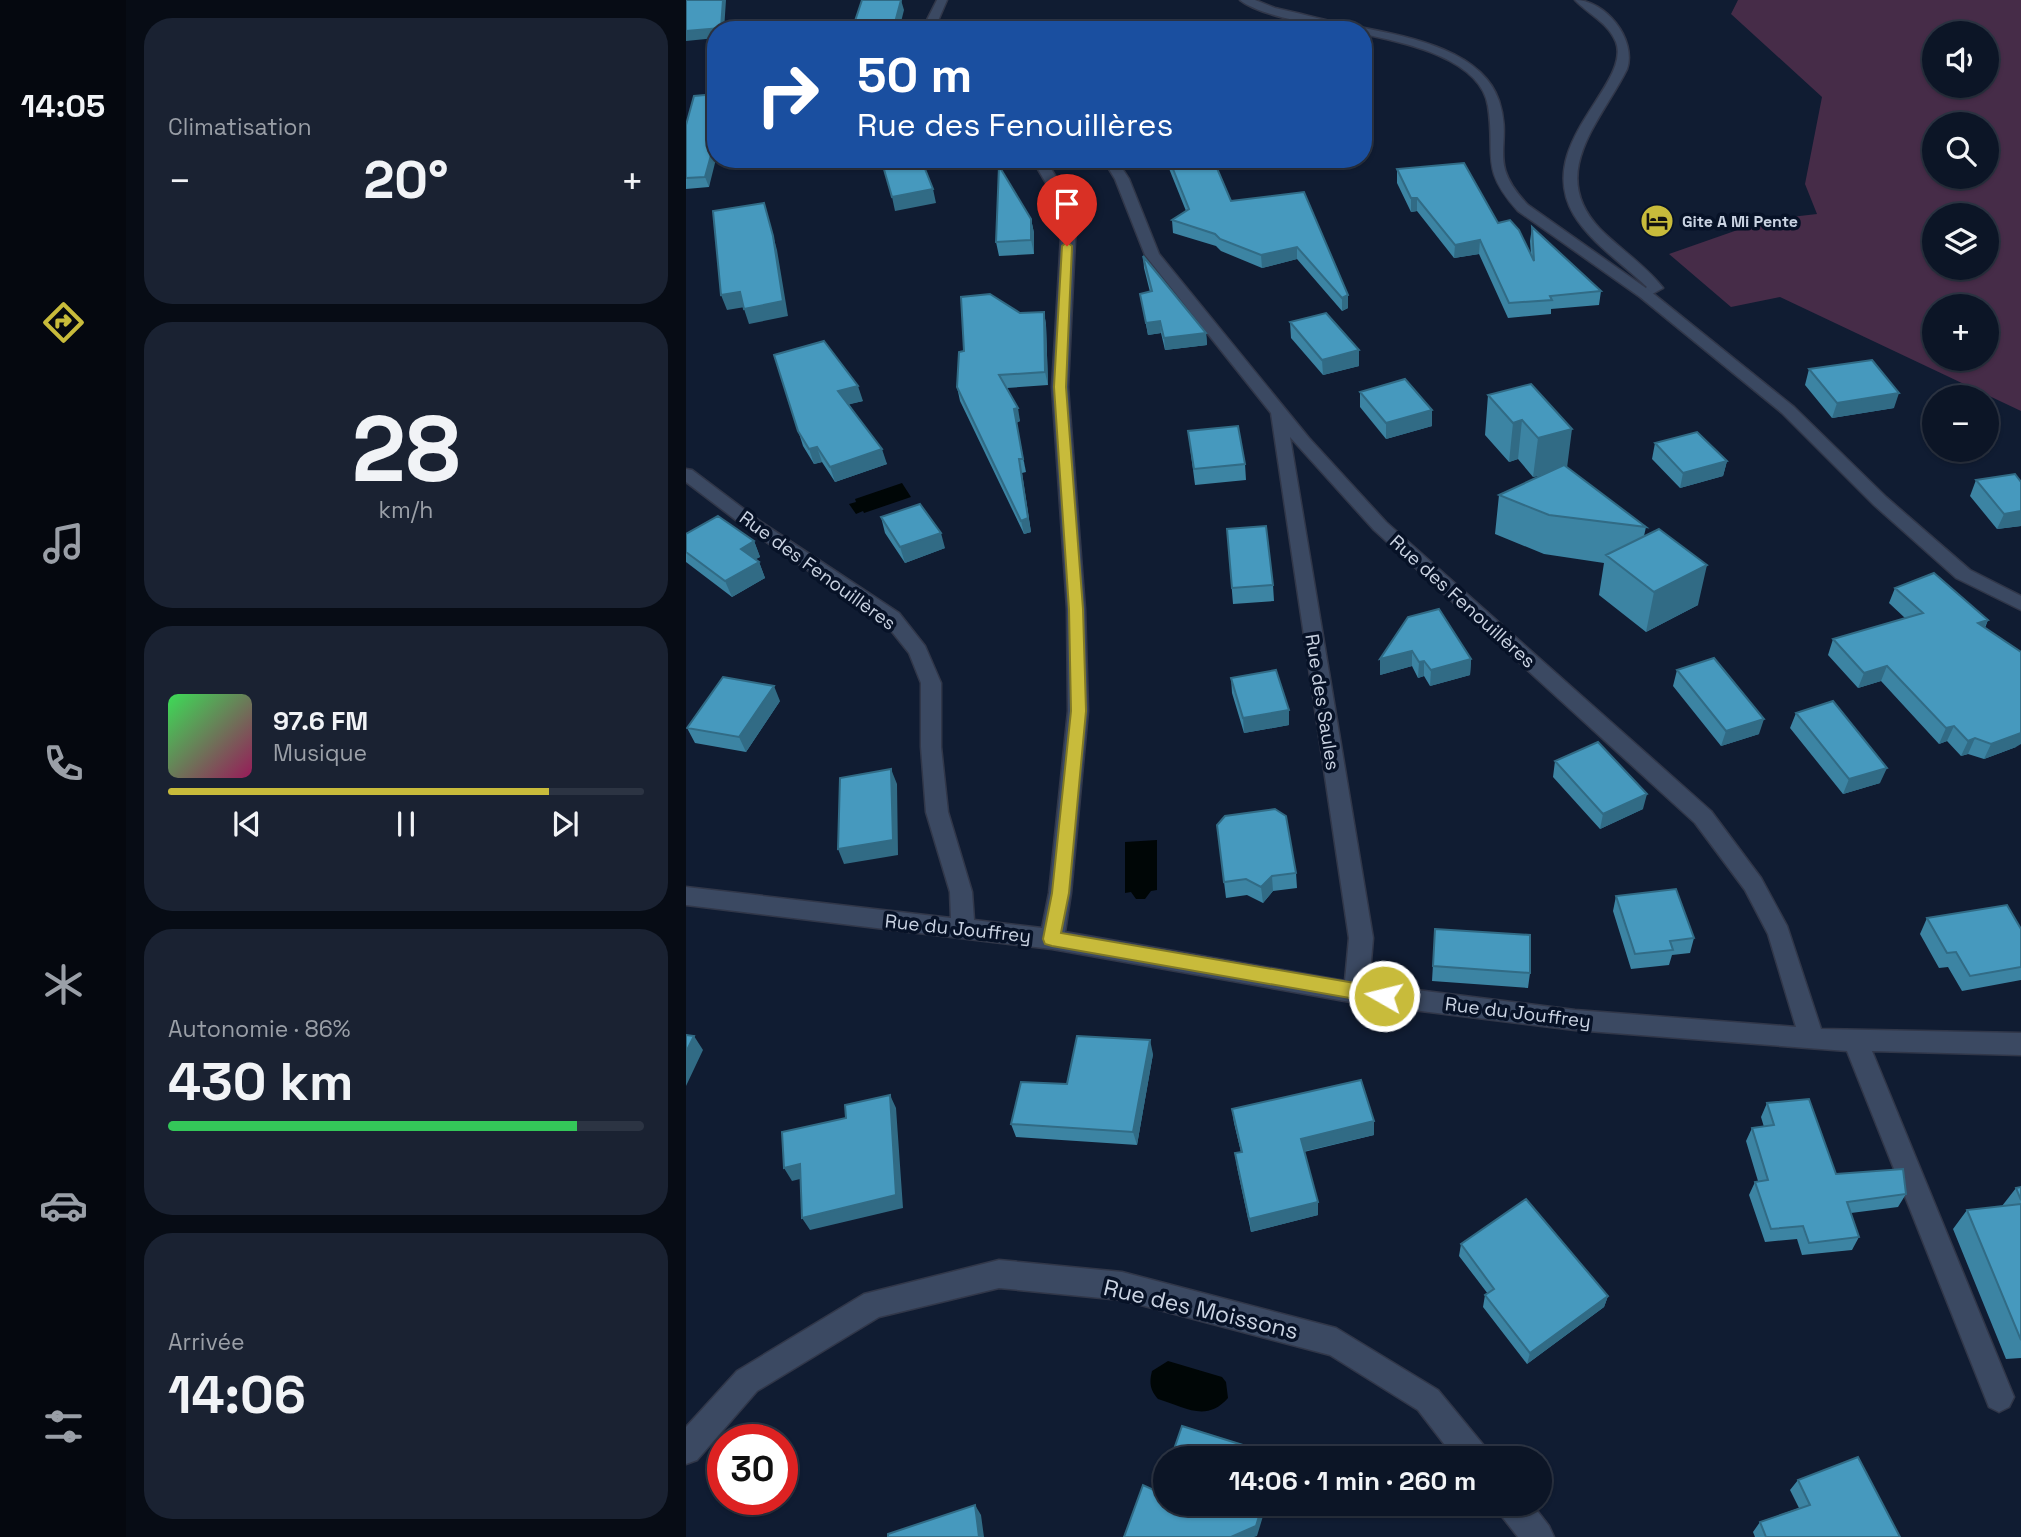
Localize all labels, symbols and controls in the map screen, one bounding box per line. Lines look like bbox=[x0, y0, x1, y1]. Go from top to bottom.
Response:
map controls bbox=[1922, 21, 1999, 462]
button: sound bbox=[1922, 21, 1999, 98]
text: 50 m bbox=[857, 44, 972, 106]
icon: right bbox=[742, 49, 833, 140]
text: 14:05 bbox=[21, 86, 105, 126]
text: Rue des Fenouillères bbox=[857, 105, 1173, 145]
text: Climatisation bbox=[168, 112, 312, 142]
button: search bbox=[1922, 112, 1999, 189]
text: 20° bbox=[363, 147, 449, 213]
text: − bbox=[168, 157, 192, 205]
text: + bbox=[620, 157, 644, 205]
pin bbox=[1037, 174, 1097, 246]
icon: arrive bbox=[1048, 185, 1086, 223]
hotel icon: Gite A Mi Pente bbox=[1638, 202, 1676, 240]
button: layers bbox=[1922, 203, 1999, 280]
place label: Gite A Mi Pente bbox=[1682, 211, 1798, 232]
button: + bbox=[1922, 294, 1999, 371]
icon: directions bbox=[39, 298, 88, 347]
button: − bbox=[1922, 385, 1999, 462]
text: 28 bbox=[352, 391, 460, 508]
text: km/h bbox=[379, 495, 433, 525]
street label: Rue des Fenouillères bbox=[734, 505, 901, 636]
icon: music bbox=[39, 519, 88, 568]
street label: Rue des Fenouillères bbox=[1385, 529, 1541, 674]
street label: Rue des Saules bbox=[1299, 632, 1346, 772]
text: 97.6 FM bbox=[273, 704, 368, 738]
text: Musique bbox=[273, 738, 367, 768]
icon: phone bbox=[39, 739, 88, 788]
icon: previous bbox=[228, 805, 266, 843]
icon: pause bbox=[387, 805, 425, 843]
icon: next bbox=[546, 805, 584, 843]
street label: Rue du Jouffrey bbox=[884, 908, 1032, 949]
position arrow bbox=[1347, 959, 1421, 1033]
icon: climate bbox=[39, 960, 88, 1009]
street label: Rue du Jouffrey bbox=[1444, 991, 1592, 1034]
text: Autonomie · 86% bbox=[168, 1014, 351, 1044]
text: 430 km bbox=[168, 1049, 353, 1115]
icon: car bbox=[39, 1181, 88, 1230]
street label: Rue des Moissons bbox=[1101, 1272, 1301, 1346]
text: Arrivée bbox=[168, 1327, 245, 1357]
text: 14:06 bbox=[168, 1362, 306, 1428]
icon: filters bbox=[39, 1402, 88, 1451]
speed limit sign: 30 bbox=[707, 1424, 798, 1515]
text: 14:06 · 1 min · 260 m bbox=[1229, 1464, 1476, 1498]

